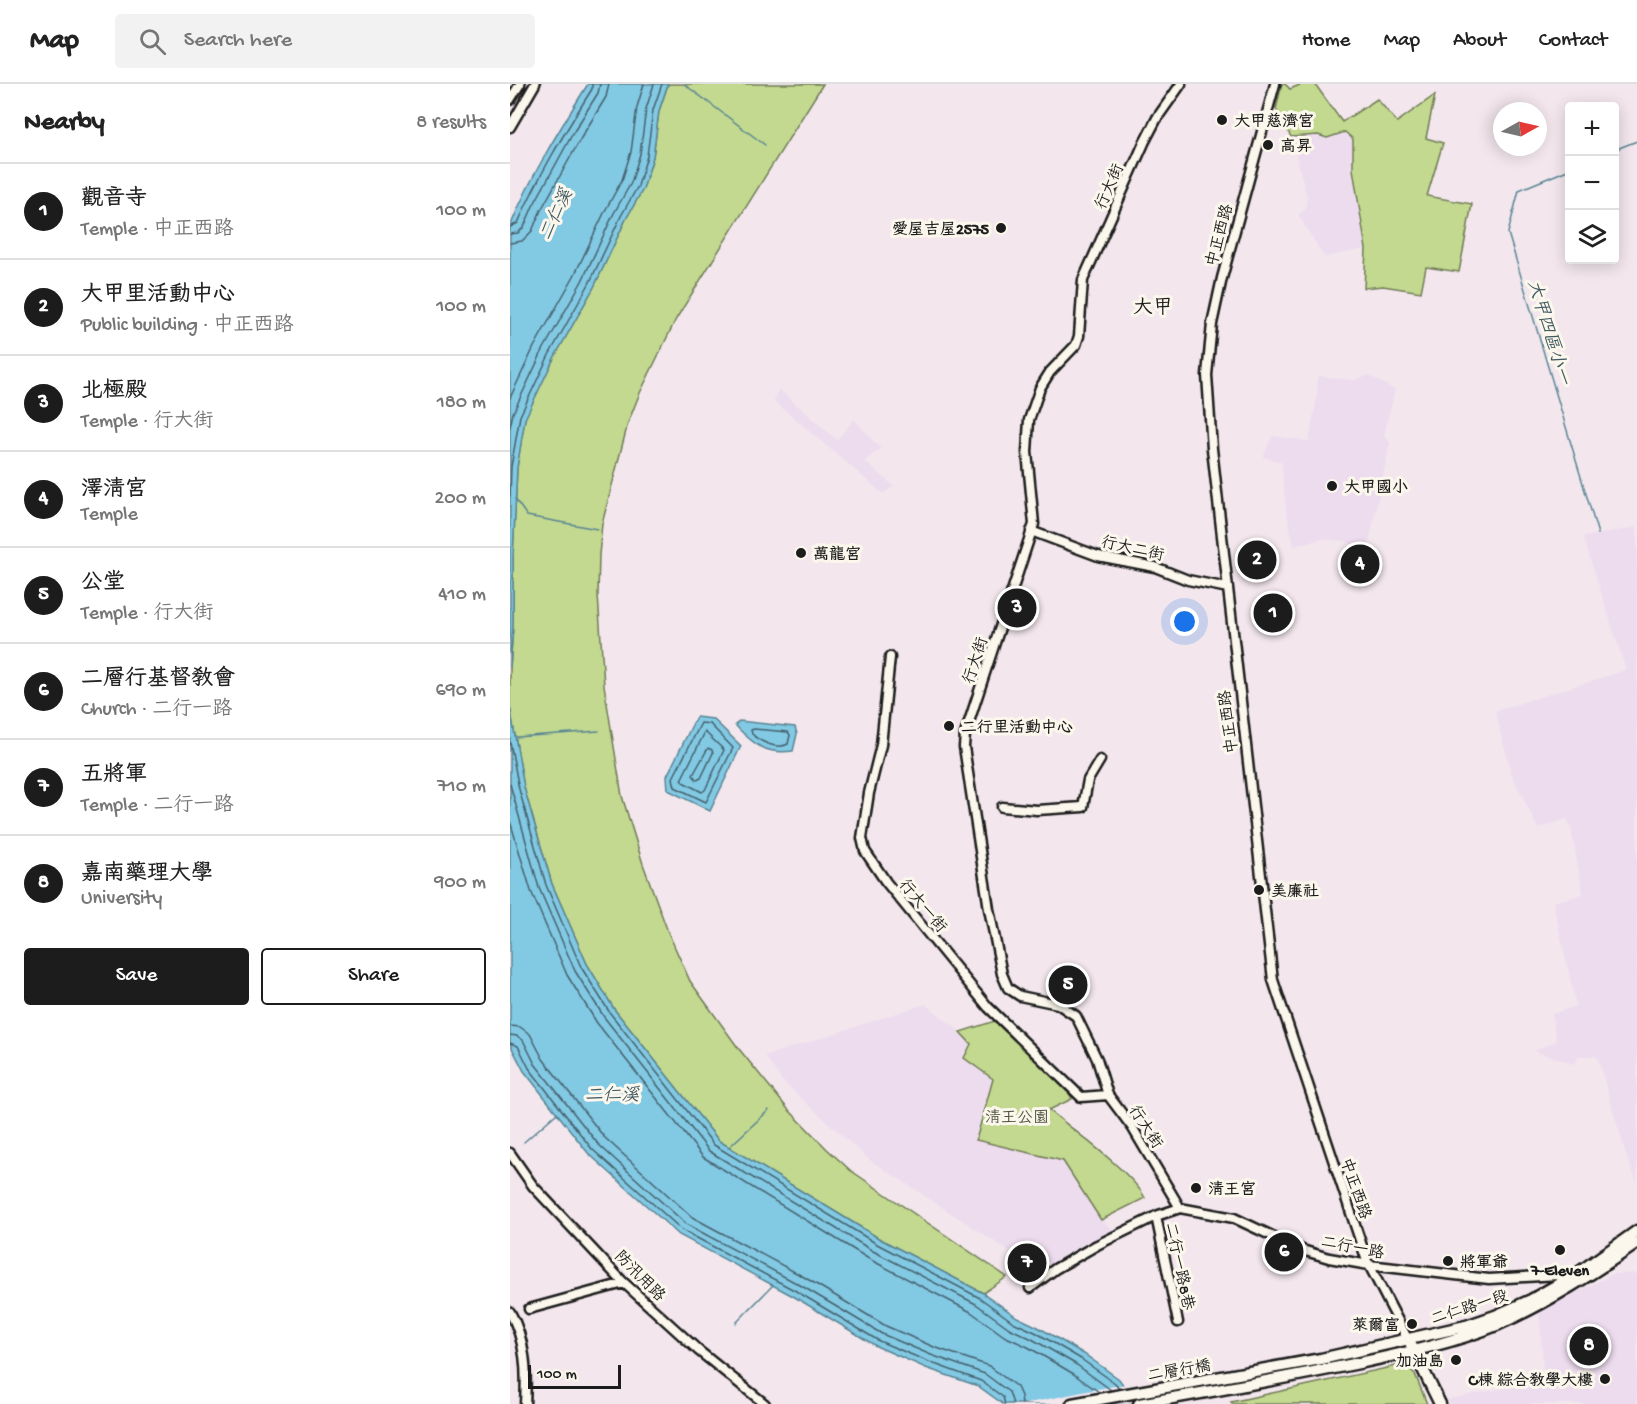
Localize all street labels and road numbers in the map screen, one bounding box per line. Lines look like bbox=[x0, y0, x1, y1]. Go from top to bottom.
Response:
street label: 行大街 bbox=[1092, 161, 1130, 213]
street label: 中正西路 bbox=[1202, 202, 1239, 269]
street label: 行大二街 bbox=[1099, 533, 1166, 567]
street label: 行大街 bbox=[960, 635, 994, 687]
street label: 中正西路 bbox=[1215, 689, 1244, 755]
street label: 行大一街 bbox=[893, 876, 950, 938]
street label: 行大街 bbox=[1123, 1102, 1166, 1153]
street label: 中正西路 bbox=[1334, 1155, 1375, 1222]
street label: 二行一路8巷 bbox=[1159, 1221, 1198, 1312]
street label: 二行一路 bbox=[1319, 1232, 1386, 1265]
street label: 防汛用路 bbox=[609, 1247, 669, 1307]
street label: 二仁路一段 bbox=[1428, 1286, 1511, 1331]
street label: 二層行橋 bbox=[1146, 1357, 1213, 1387]

